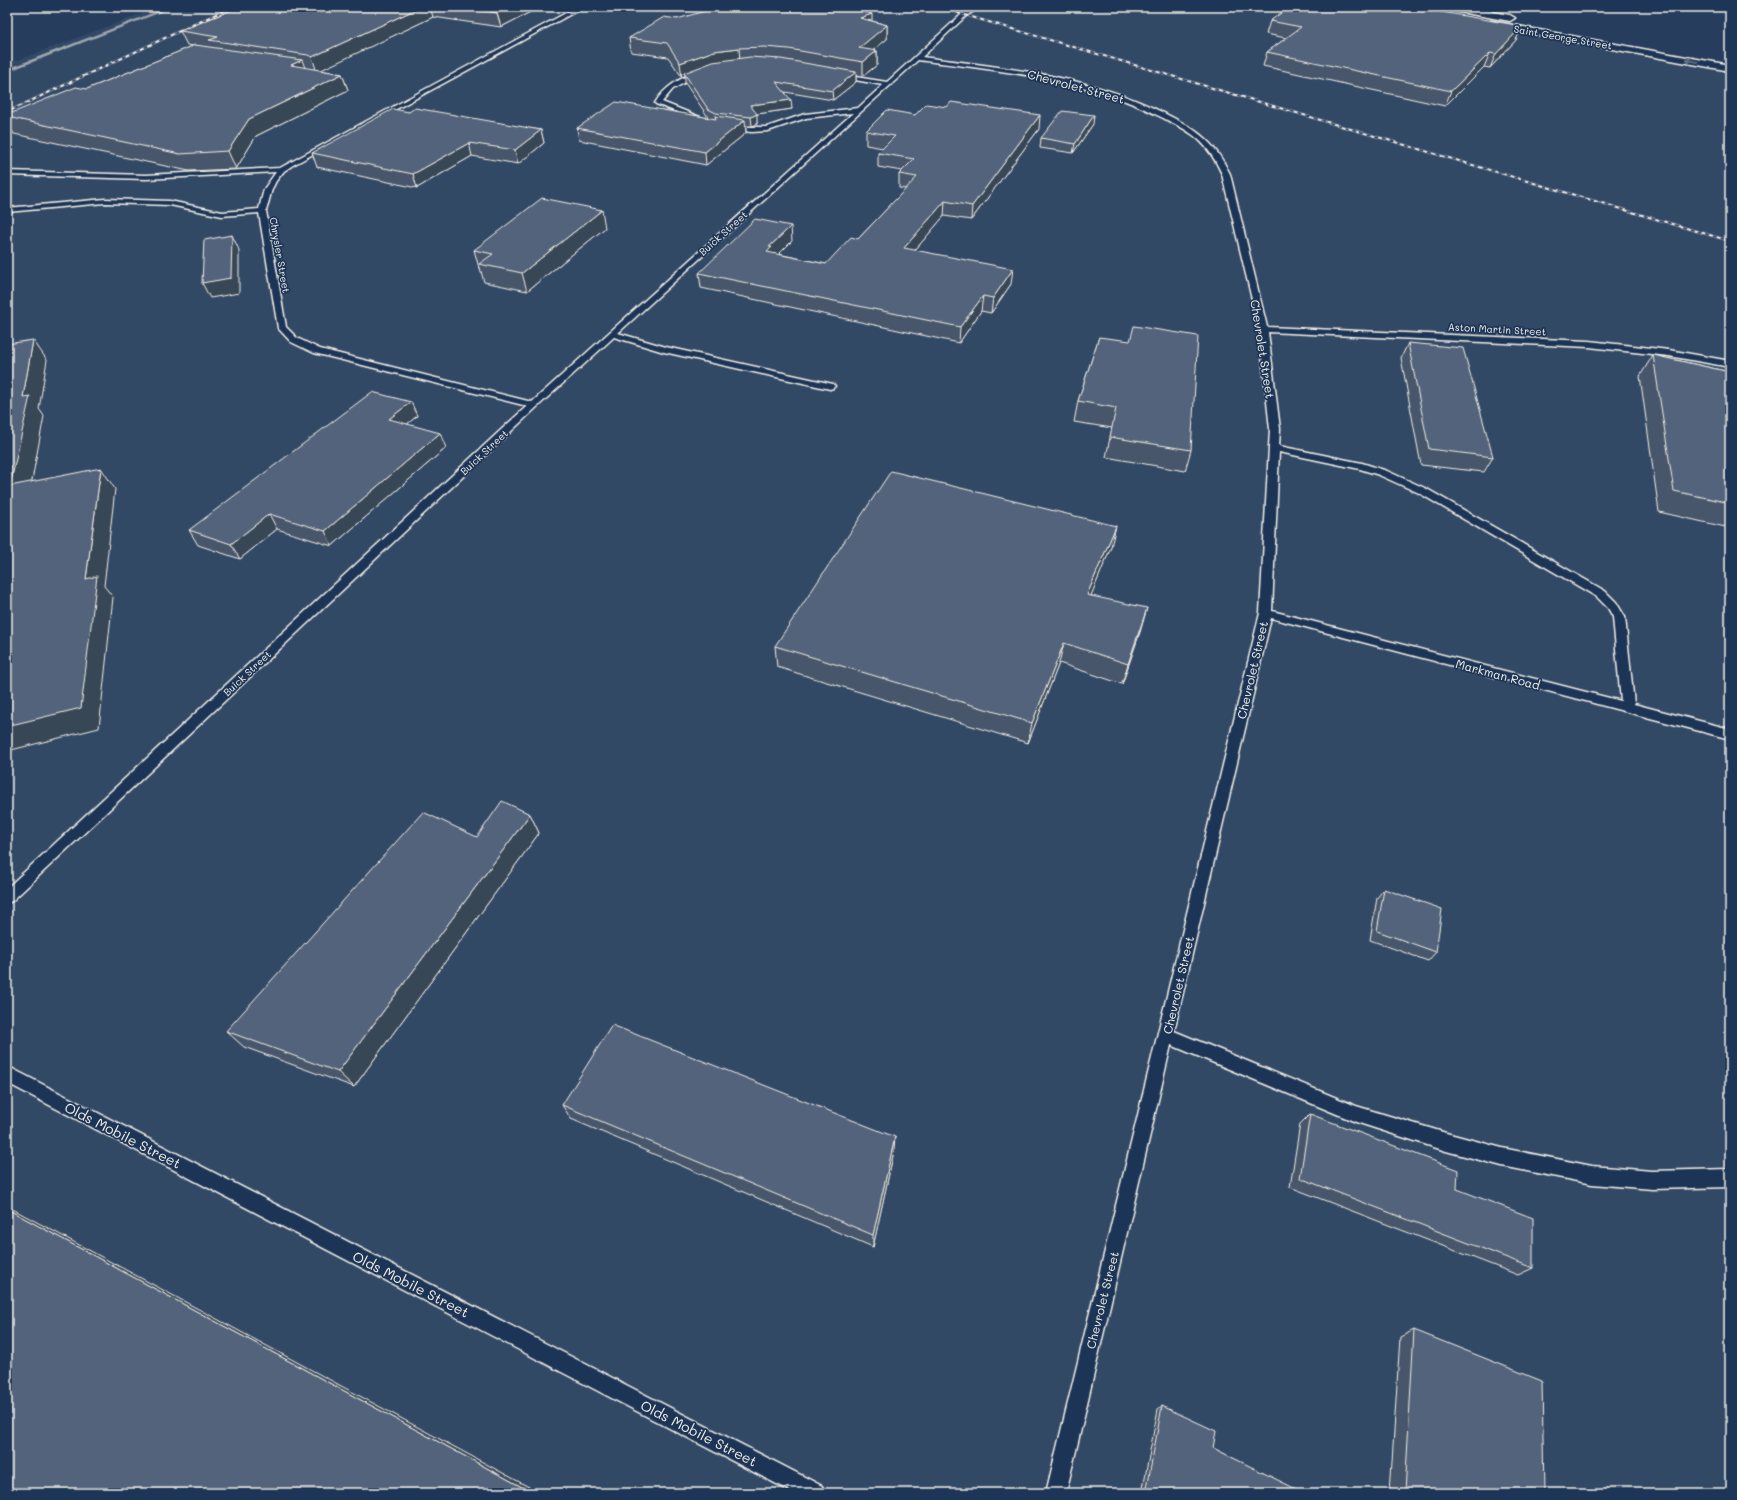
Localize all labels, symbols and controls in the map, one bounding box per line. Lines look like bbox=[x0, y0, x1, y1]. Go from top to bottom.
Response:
street label: Saint George Street bbox=[1513, 21, 1613, 53]
one-way arrow bbox=[1686, 56, 1699, 64]
street label: Chevrolet Street bbox=[1026, 65, 1126, 107]
street label: Buick Street bbox=[696, 207, 750, 259]
street label: Chrysler Street bbox=[266, 216, 294, 294]
street label: Chevrolet Street bbox=[1247, 298, 1279, 400]
street label: Aston Martin Street bbox=[1448, 319, 1546, 339]
street label: Buick Street bbox=[457, 426, 511, 478]
street label: Chevrolet Street bbox=[1233, 619, 1271, 721]
street label: Buick Street bbox=[220, 647, 274, 699]
street label: Markman Road bbox=[1454, 655, 1542, 693]
street label: Chevrolet Street bbox=[1159, 934, 1197, 1036]
street label: Olds Mobile Street bbox=[61, 1097, 185, 1173]
street label: Olds Mobile Street bbox=[349, 1246, 473, 1322]
street label: Chevrolet Street bbox=[1082, 1250, 1122, 1350]
street label: Olds Mobile Street bbox=[637, 1395, 761, 1471]

